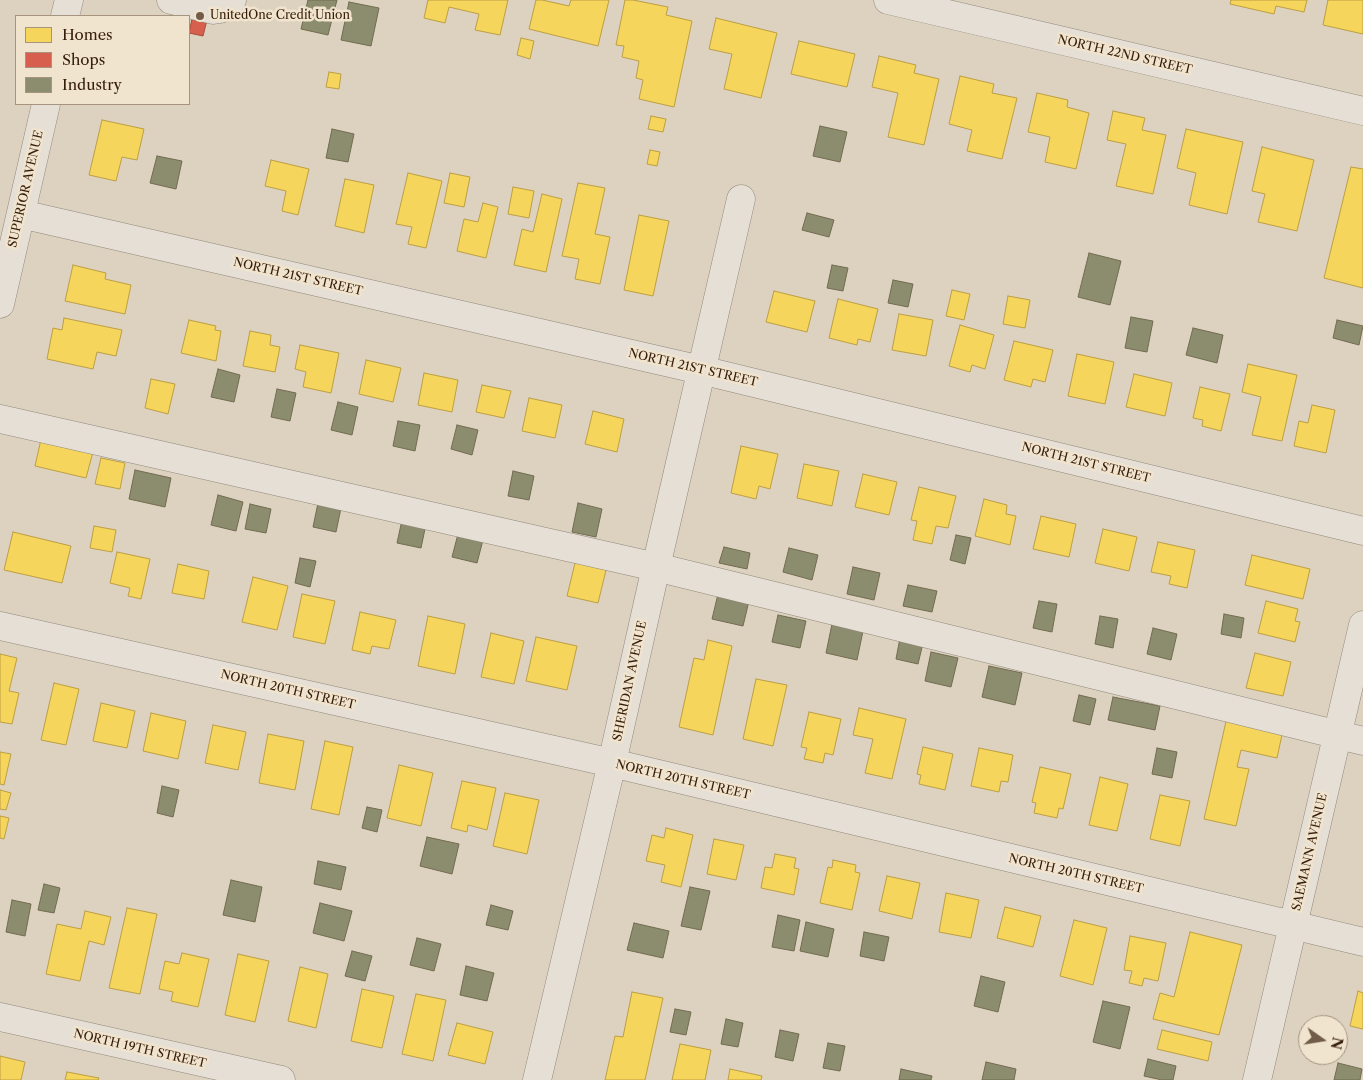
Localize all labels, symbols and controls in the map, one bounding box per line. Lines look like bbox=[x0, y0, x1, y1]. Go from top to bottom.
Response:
place label: UnitedOne Credit Union bbox=[210, 9, 350, 23]
marker: UnitedOne Credit Union bbox=[194, 10, 206, 22]
legend bbox=[15, 15, 190, 105]
text: Homes bbox=[62, 25, 113, 44]
street label: NORTH 22ND STREET bbox=[1056, 32, 1194, 78]
text: Shops bbox=[62, 50, 105, 69]
text: Industry bbox=[62, 75, 122, 94]
street label: SUPERIOR AVENUE bbox=[6, 129, 46, 249]
street label: NORTH 21ST STREET bbox=[232, 255, 364, 299]
street label: NORTH 21ST STREET bbox=[627, 346, 759, 390]
street label: NORTH 21ST STREET bbox=[1020, 440, 1152, 486]
street label: SHERIDAN AVENUE bbox=[610, 620, 650, 742]
street label: NORTH 20TH STREET bbox=[219, 667, 357, 713]
street label: NORTH 20TH STREET bbox=[614, 757, 752, 803]
street label: SAEMANN AVENUE bbox=[1289, 792, 1331, 912]
street label: NORTH 20TH STREET bbox=[1007, 851, 1145, 897]
north arrow bbox=[1298, 1015, 1348, 1065]
street label: NORTH 19TH STREET bbox=[72, 1027, 208, 1071]
text: N bbox=[1327, 1035, 1347, 1051]

